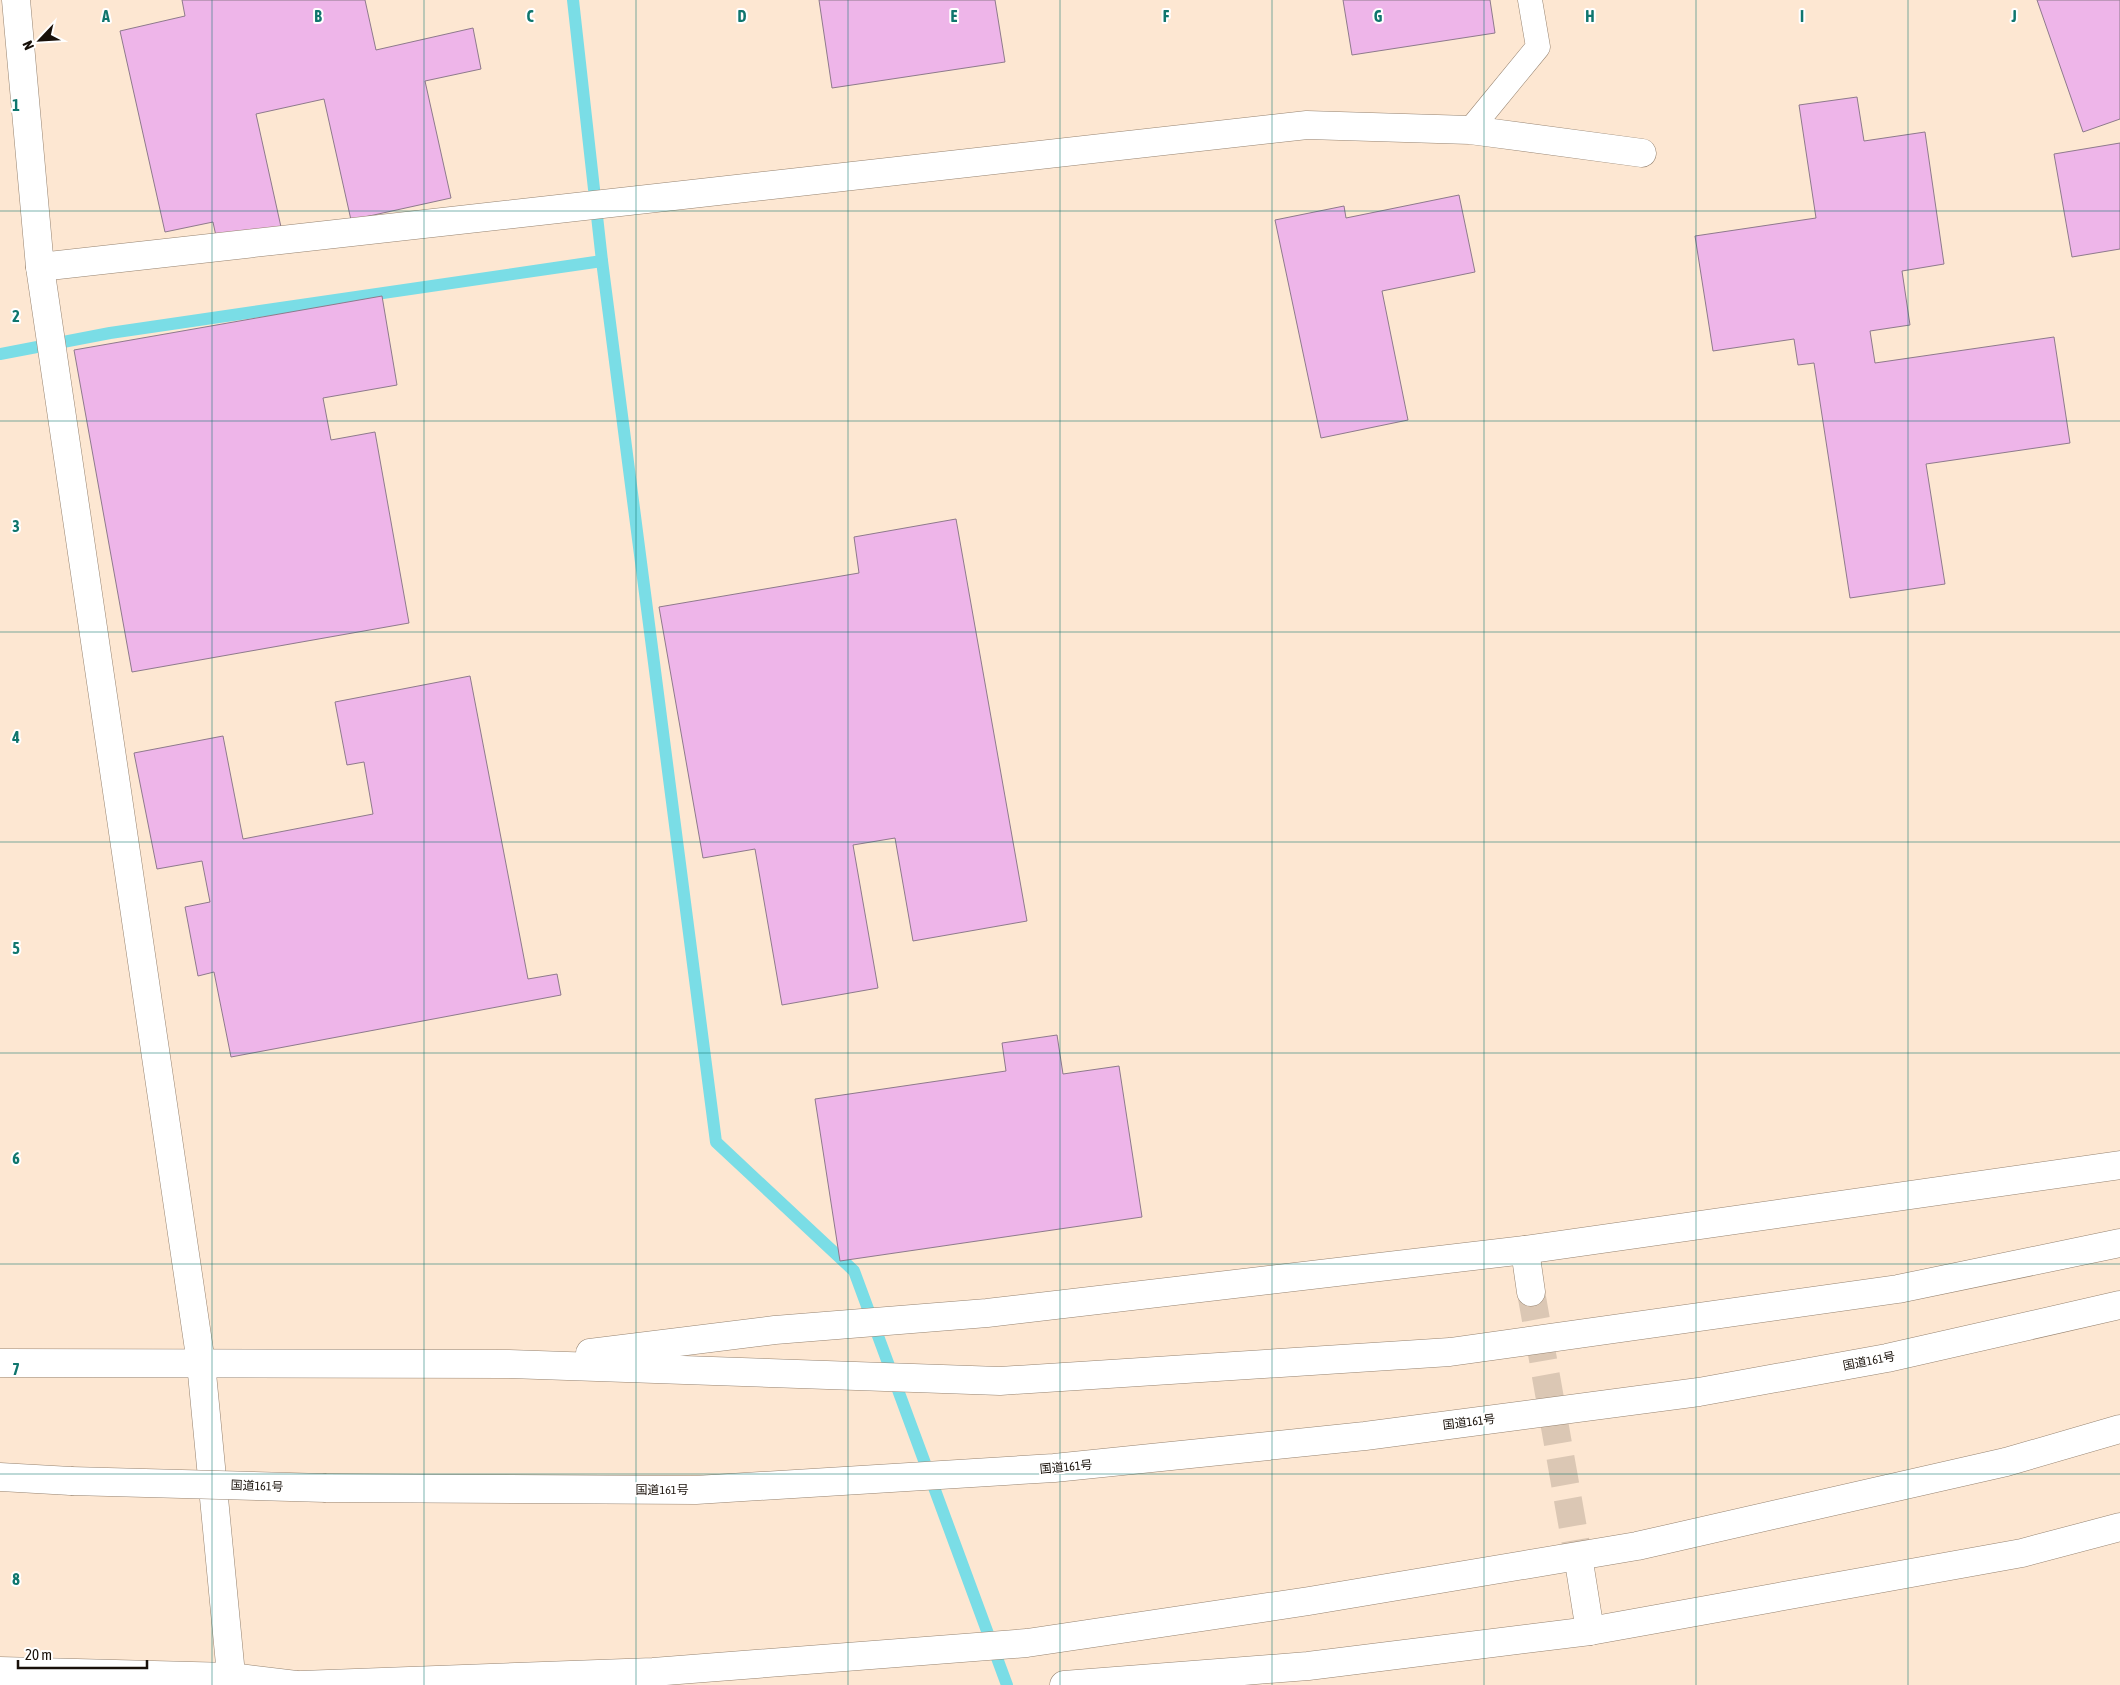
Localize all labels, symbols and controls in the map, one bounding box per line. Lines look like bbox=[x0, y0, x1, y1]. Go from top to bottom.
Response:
text: A bbox=[101, 7, 110, 25]
text: B bbox=[314, 7, 322, 25]
text: C bbox=[526, 7, 534, 25]
text: D bbox=[738, 7, 747, 25]
text: E bbox=[951, 7, 958, 25]
text: F bbox=[1163, 7, 1170, 25]
text: G bbox=[1374, 7, 1383, 25]
text: H bbox=[1585, 7, 1595, 25]
text: I bbox=[1800, 7, 1804, 25]
text: J bbox=[2010, 7, 2017, 25]
north arrow bbox=[15, 15, 65, 65]
text: N bbox=[19, 38, 37, 53]
text: 1 bbox=[12, 96, 20, 114]
text: 2 bbox=[12, 307, 20, 325]
text: 3 bbox=[12, 517, 20, 535]
text: 4 bbox=[11, 728, 20, 746]
text: 5 bbox=[12, 939, 20, 957]
text: 6 bbox=[12, 1149, 20, 1167]
street label: 国道161号 bbox=[1842, 1349, 1896, 1373]
text: 7 bbox=[12, 1360, 20, 1378]
street label: 国道161号 bbox=[1442, 1412, 1496, 1432]
street label: 国道161号 bbox=[1039, 1458, 1093, 1476]
street label: 国道161号 bbox=[230, 1478, 284, 1494]
street label: 国道161号 bbox=[636, 1483, 688, 1497]
text: 8 bbox=[12, 1570, 20, 1588]
scale bar bbox=[18, 1638, 146, 1670]
text: 20 m bbox=[25, 1646, 52, 1663]

